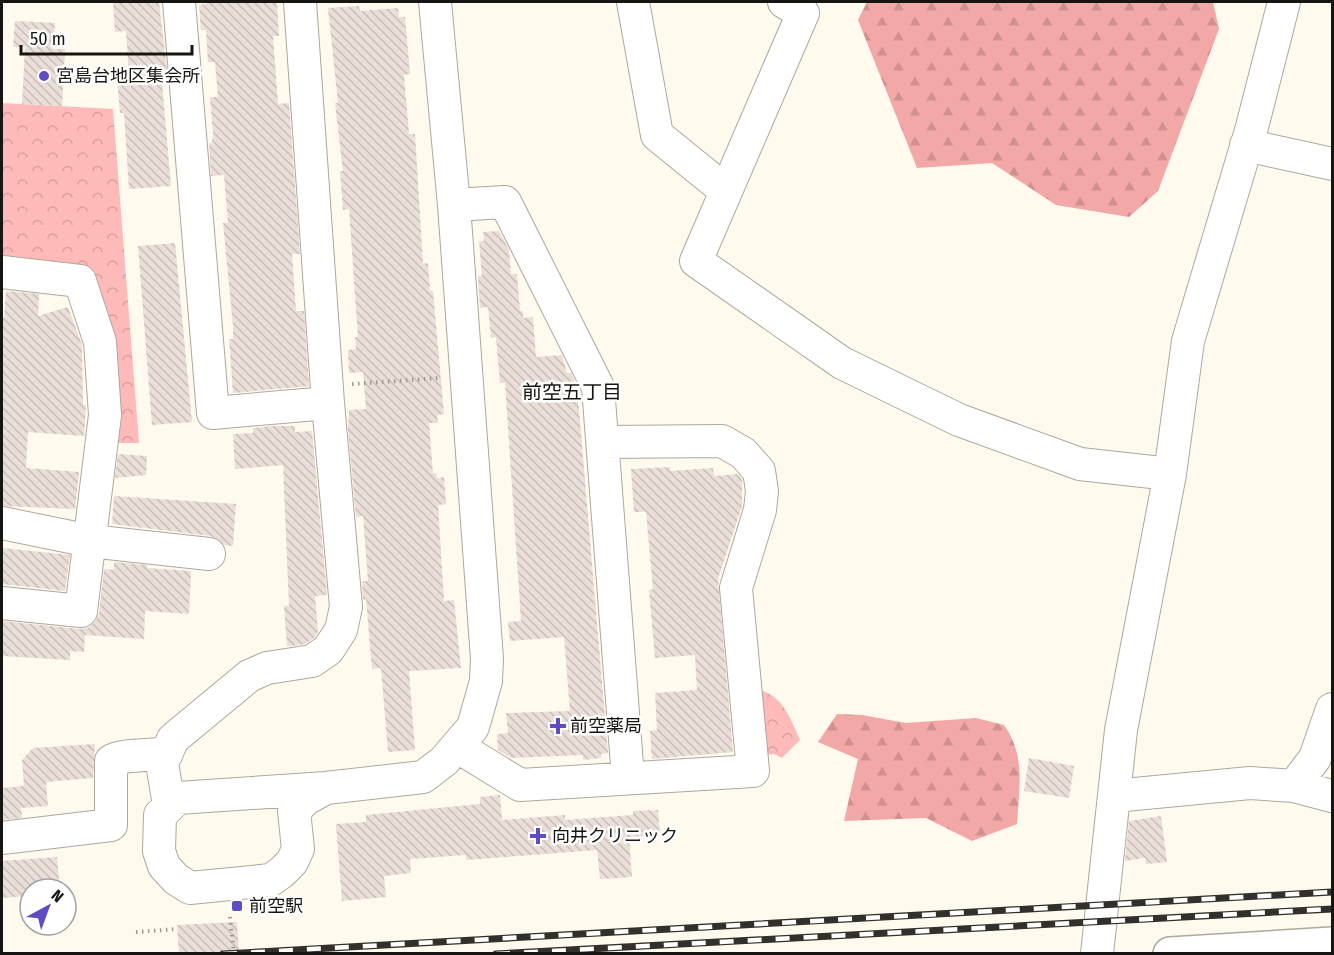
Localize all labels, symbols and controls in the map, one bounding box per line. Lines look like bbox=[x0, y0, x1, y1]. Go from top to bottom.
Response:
scale bar bbox=[21, 18, 192, 56]
text: 50 m bbox=[30, 28, 66, 50]
place label: 宮島台地区集会所 bbox=[56, 65, 200, 87]
marker: 宮島台地区集会所 bbox=[37, 69, 51, 83]
district label: 前空五丁目 bbox=[522, 380, 622, 404]
place label: 前空薬局 bbox=[570, 715, 642, 737]
marker: 前空薬局 bbox=[551, 719, 565, 733]
place label: 向井クリニック bbox=[552, 825, 678, 847]
marker: 向井クリニック bbox=[529, 827, 547, 845]
north arrow bbox=[18, 877, 78, 937]
text: N bbox=[48, 886, 67, 906]
place label: 前空駅 bbox=[249, 895, 303, 917]
marker: 前空駅 bbox=[230, 899, 244, 913]

